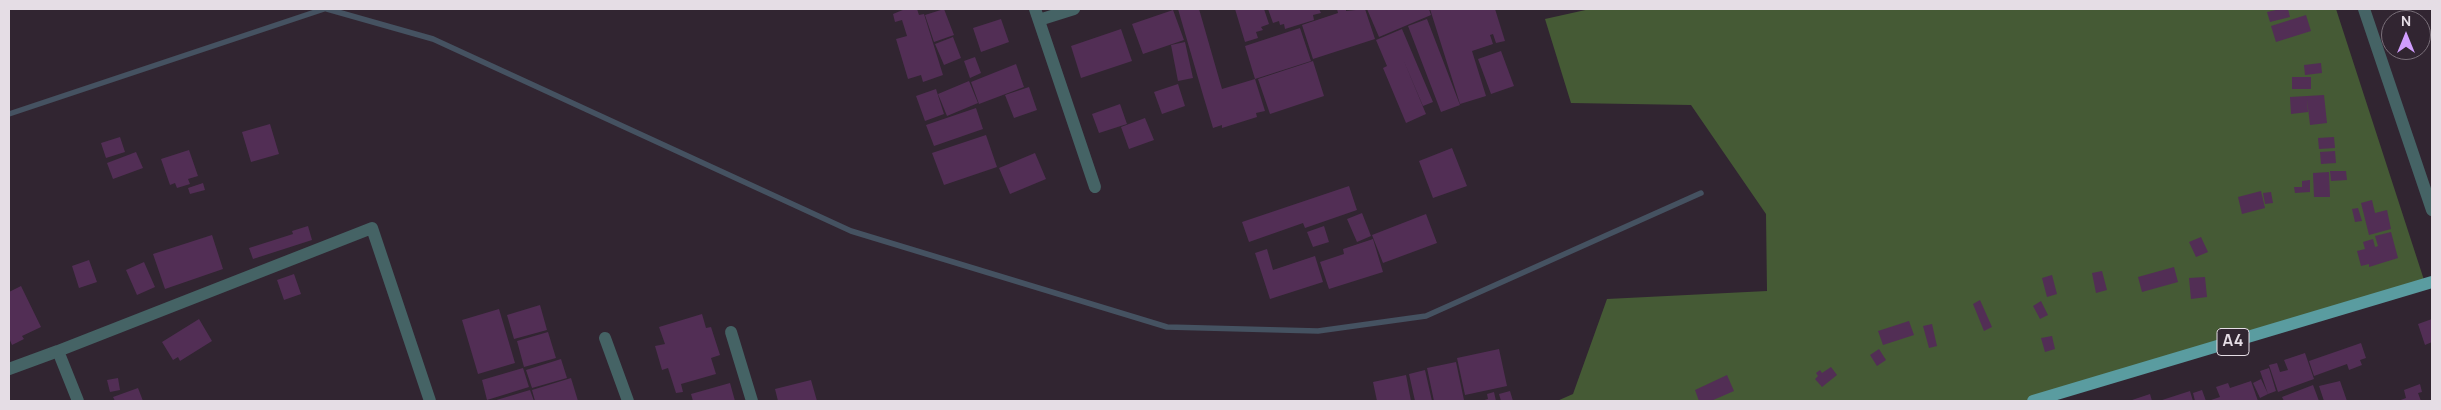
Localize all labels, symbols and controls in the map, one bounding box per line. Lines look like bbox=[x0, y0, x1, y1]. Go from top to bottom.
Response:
north arrow bbox=[2381, 10, 2431, 60]
text: N bbox=[2401, 11, 2411, 30]
road number: A4 bbox=[2217, 328, 2249, 356]

